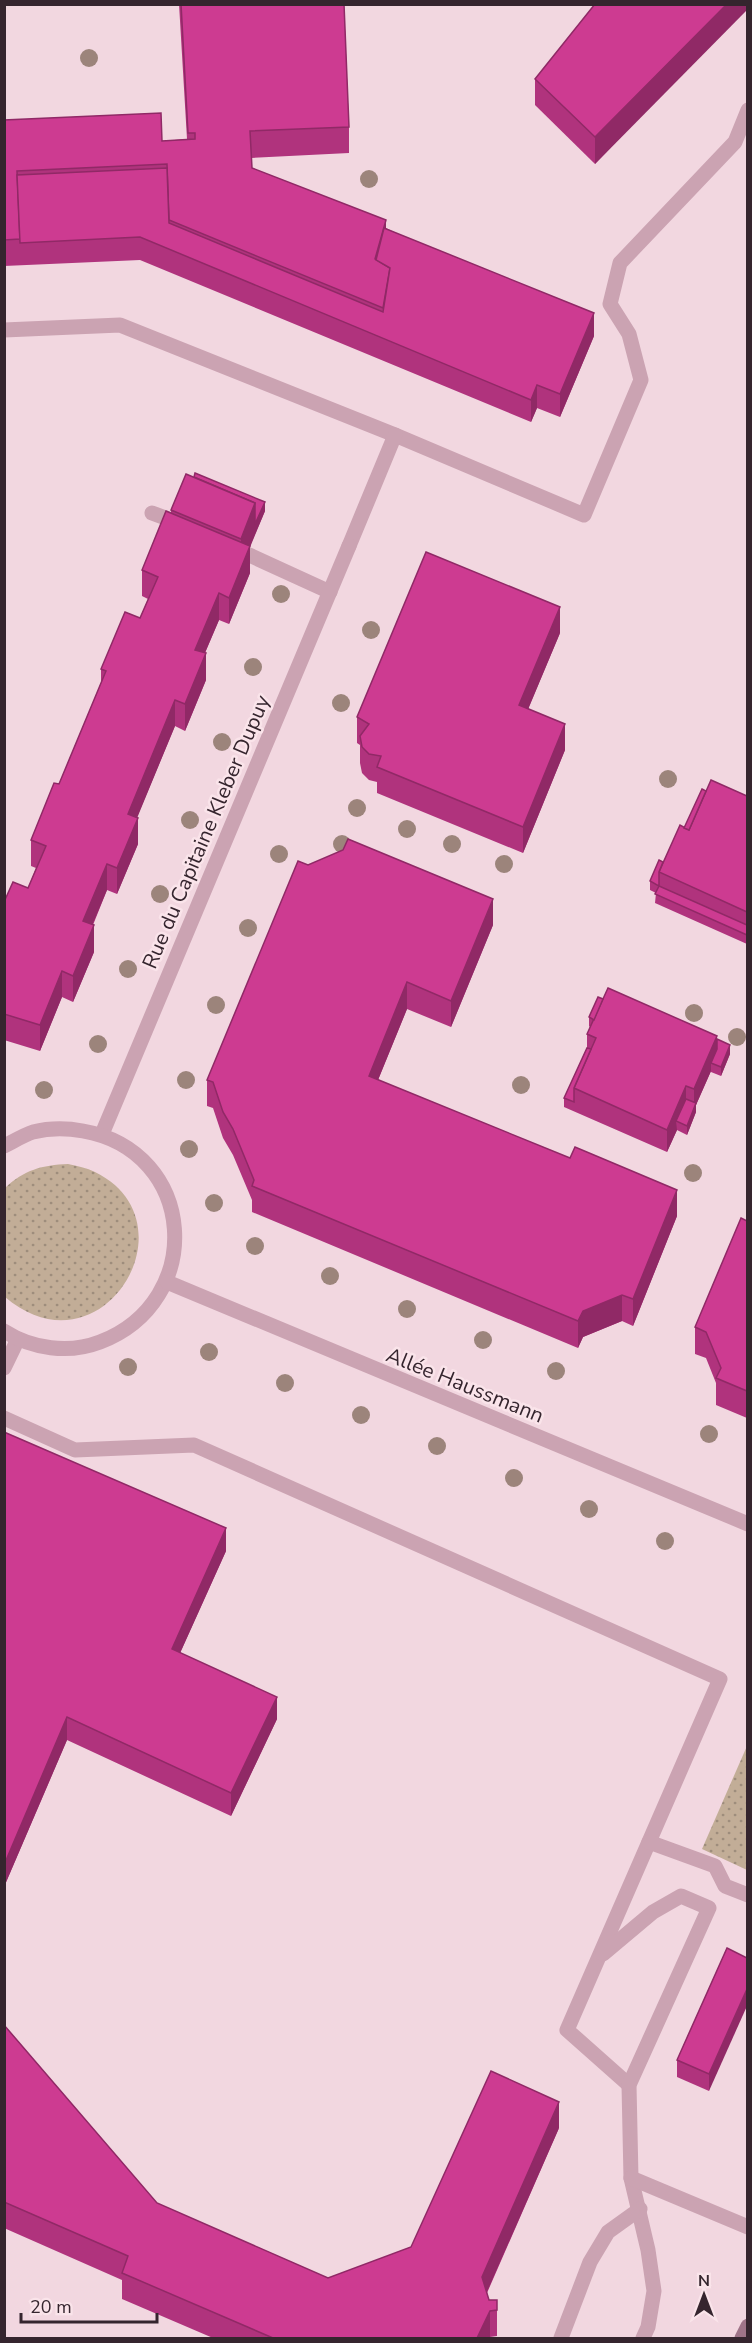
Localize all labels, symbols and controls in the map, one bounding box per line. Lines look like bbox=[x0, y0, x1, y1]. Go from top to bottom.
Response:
street label: Rue du Capitaine Kleber Dupuy bbox=[136, 691, 277, 973]
street label: Allée Haussmann bbox=[382, 1341, 548, 1429]
north arrow bbox=[674, 2265, 734, 2325]
text: N bbox=[698, 2270, 710, 2292]
scale bar bbox=[21, 2286, 158, 2324]
text: 20 m bbox=[30, 2295, 72, 2319]

